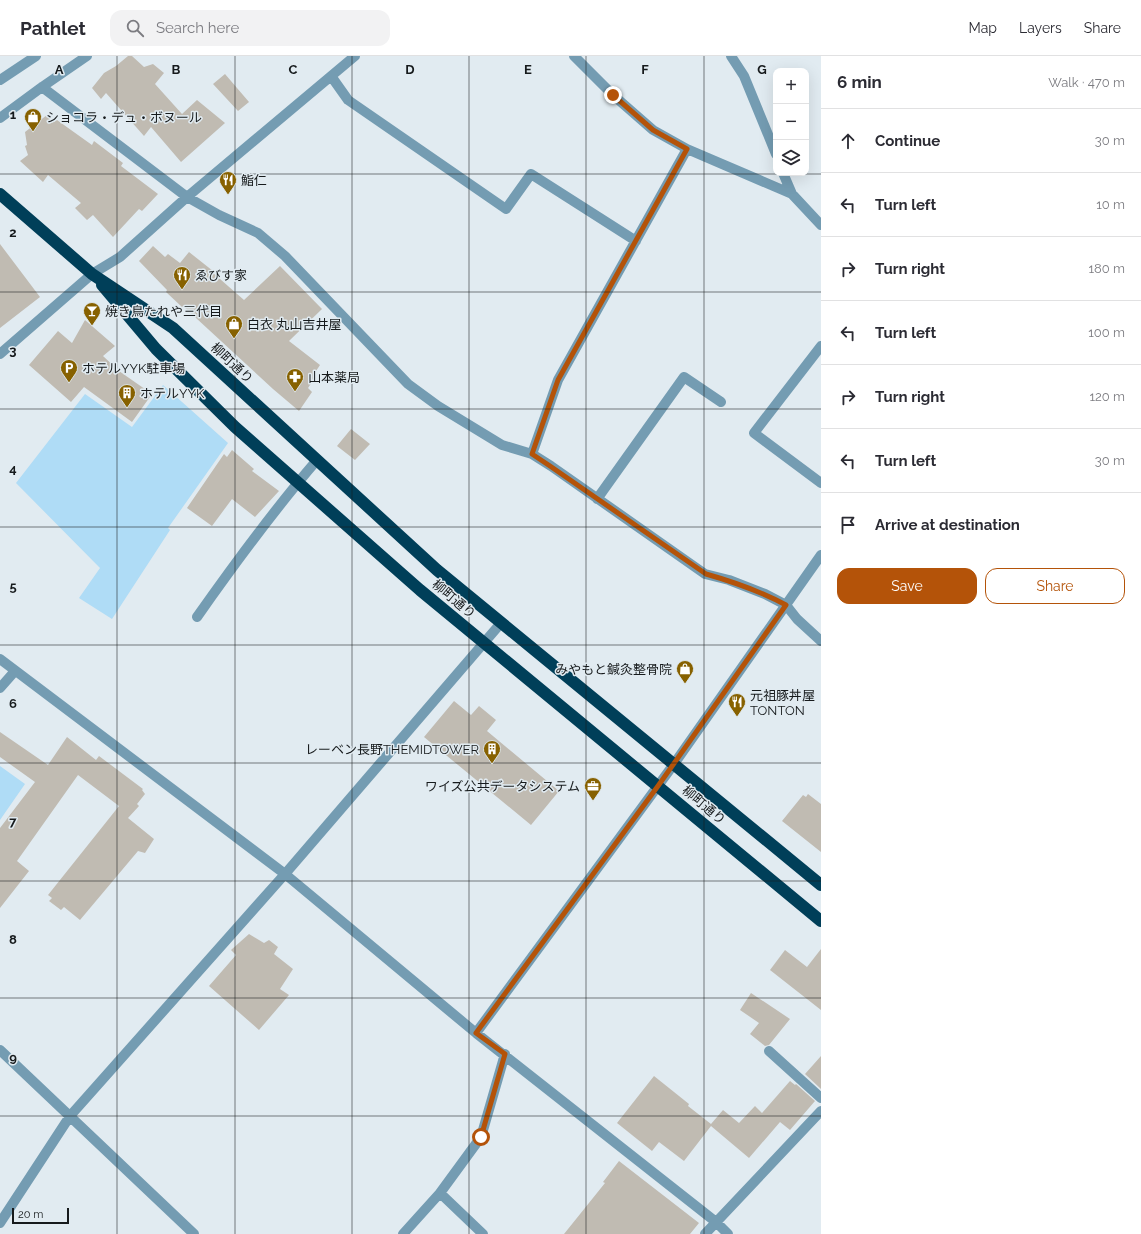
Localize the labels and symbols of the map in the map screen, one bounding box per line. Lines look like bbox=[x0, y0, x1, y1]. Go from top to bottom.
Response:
text: A bbox=[55, 62, 64, 77]
text: B bbox=[172, 62, 181, 77]
text: C bbox=[289, 62, 298, 77]
text: D bbox=[405, 62, 415, 77]
text: E bbox=[524, 62, 532, 77]
text: F bbox=[641, 62, 649, 77]
text: G bbox=[757, 62, 767, 77]
route end bbox=[604, 86, 622, 104]
text: 1 bbox=[10, 107, 17, 122]
shop icon: ショコラ・デュ・ボヌール bbox=[23, 107, 43, 132]
place label: ショコラ・デュ・ボヌール bbox=[46, 110, 202, 125]
restaurant icon: 鮨仁 bbox=[218, 170, 238, 195]
place label: 鮨仁 bbox=[241, 173, 267, 188]
text: 2 bbox=[9, 225, 17, 240]
restaurant icon: ゑびす家 bbox=[172, 265, 192, 290]
place label: ゑびす家 bbox=[195, 268, 247, 283]
bar icon: 焼き鳥たれや三代目 bbox=[82, 301, 102, 326]
place label: 焼き鳥たれや三代目 bbox=[105, 304, 222, 319]
shop icon: 白衣 丸山吉井屋 bbox=[224, 314, 244, 339]
place label: 白衣 丸山吉井屋 bbox=[247, 317, 341, 332]
street label: 柳町通り bbox=[208, 340, 256, 386]
text: 3 bbox=[9, 343, 17, 358]
parking icon: ホテルYYK駐車場 bbox=[59, 358, 79, 383]
place label: ホテルYYK駐車場 bbox=[82, 361, 185, 376]
pharmacy icon: 山本薬局 bbox=[285, 367, 305, 392]
place label: 山本薬局 bbox=[308, 370, 360, 385]
building icon: ホテルYYK bbox=[117, 383, 137, 408]
place label: ホテルYYK bbox=[140, 386, 205, 401]
text: 4 bbox=[9, 461, 17, 476]
street label: 柳町通り bbox=[429, 577, 479, 621]
text: 5 bbox=[9, 579, 17, 594]
shop icon: みやもと鍼灸整骨院 bbox=[675, 659, 695, 684]
place label: みやもと鍼灸整骨院 bbox=[555, 662, 672, 677]
place label: 元祖豚丼屋 TONTON bbox=[750, 688, 815, 718]
restaurant icon: 元祖豚丼屋 TONTON bbox=[727, 692, 747, 717]
text: 6 bbox=[9, 696, 17, 711]
building icon: レーベン長野THEMIDTOWER bbox=[482, 739, 502, 764]
place label: レーベン長野THEMIDTOWER bbox=[305, 742, 479, 757]
office icon: ワイズ公共データシステム bbox=[583, 776, 603, 801]
place label: ワイズ公共データシステム bbox=[425, 779, 580, 794]
street label: 柳町通り bbox=[679, 783, 729, 827]
text: 7 bbox=[9, 814, 17, 829]
text: 8 bbox=[9, 932, 17, 947]
text: 9 bbox=[9, 1050, 17, 1065]
route start bbox=[472, 1128, 490, 1146]
scale bar bbox=[12, 1206, 69, 1225]

